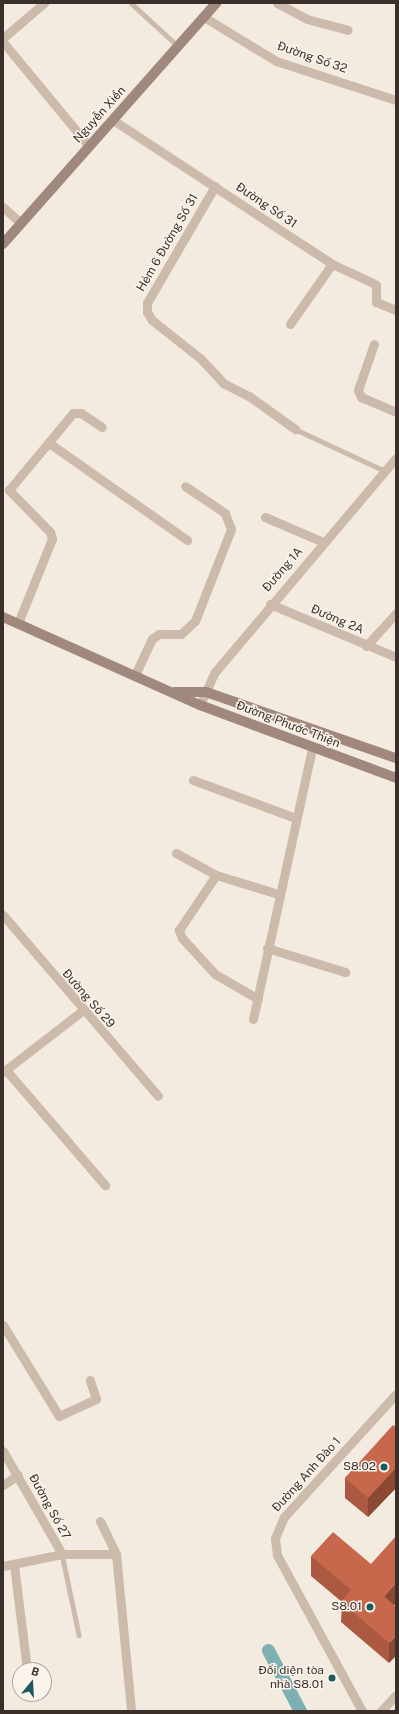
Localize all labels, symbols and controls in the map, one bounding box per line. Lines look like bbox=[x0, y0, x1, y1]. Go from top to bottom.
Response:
street label: Đường Số 32 bbox=[275, 39, 349, 77]
street label: Nguyễn Xiển bbox=[71, 84, 129, 146]
street label: Đường Số 31 bbox=[233, 180, 299, 232]
street label: Hẻm 6 Đường Số 31 bbox=[134, 192, 202, 294]
street label: Đường 1A bbox=[260, 545, 306, 595]
street label: Đường 2A bbox=[308, 602, 366, 638]
street label: Đường Phước Thiện bbox=[234, 699, 342, 751]
street label: Đường Số 29 bbox=[59, 967, 117, 1031]
street label: Đường Anh Đào 1 bbox=[270, 1435, 344, 1515]
place label: S8.02 bbox=[343, 1460, 376, 1474]
marker: S8.02 bbox=[379, 1462, 389, 1472]
street label: Đường Số 27 bbox=[25, 1472, 73, 1542]
place label: S8.01 bbox=[331, 1600, 362, 1614]
marker: S8.01 bbox=[365, 1602, 375, 1612]
north arrow bbox=[12, 1662, 52, 1702]
place label: Đối diện tòa nhà S8.01 bbox=[258, 1664, 324, 1692]
text: B bbox=[30, 1665, 41, 1678]
marker: Đối diện tòa nhà S8.01 bbox=[327, 1673, 337, 1683]

